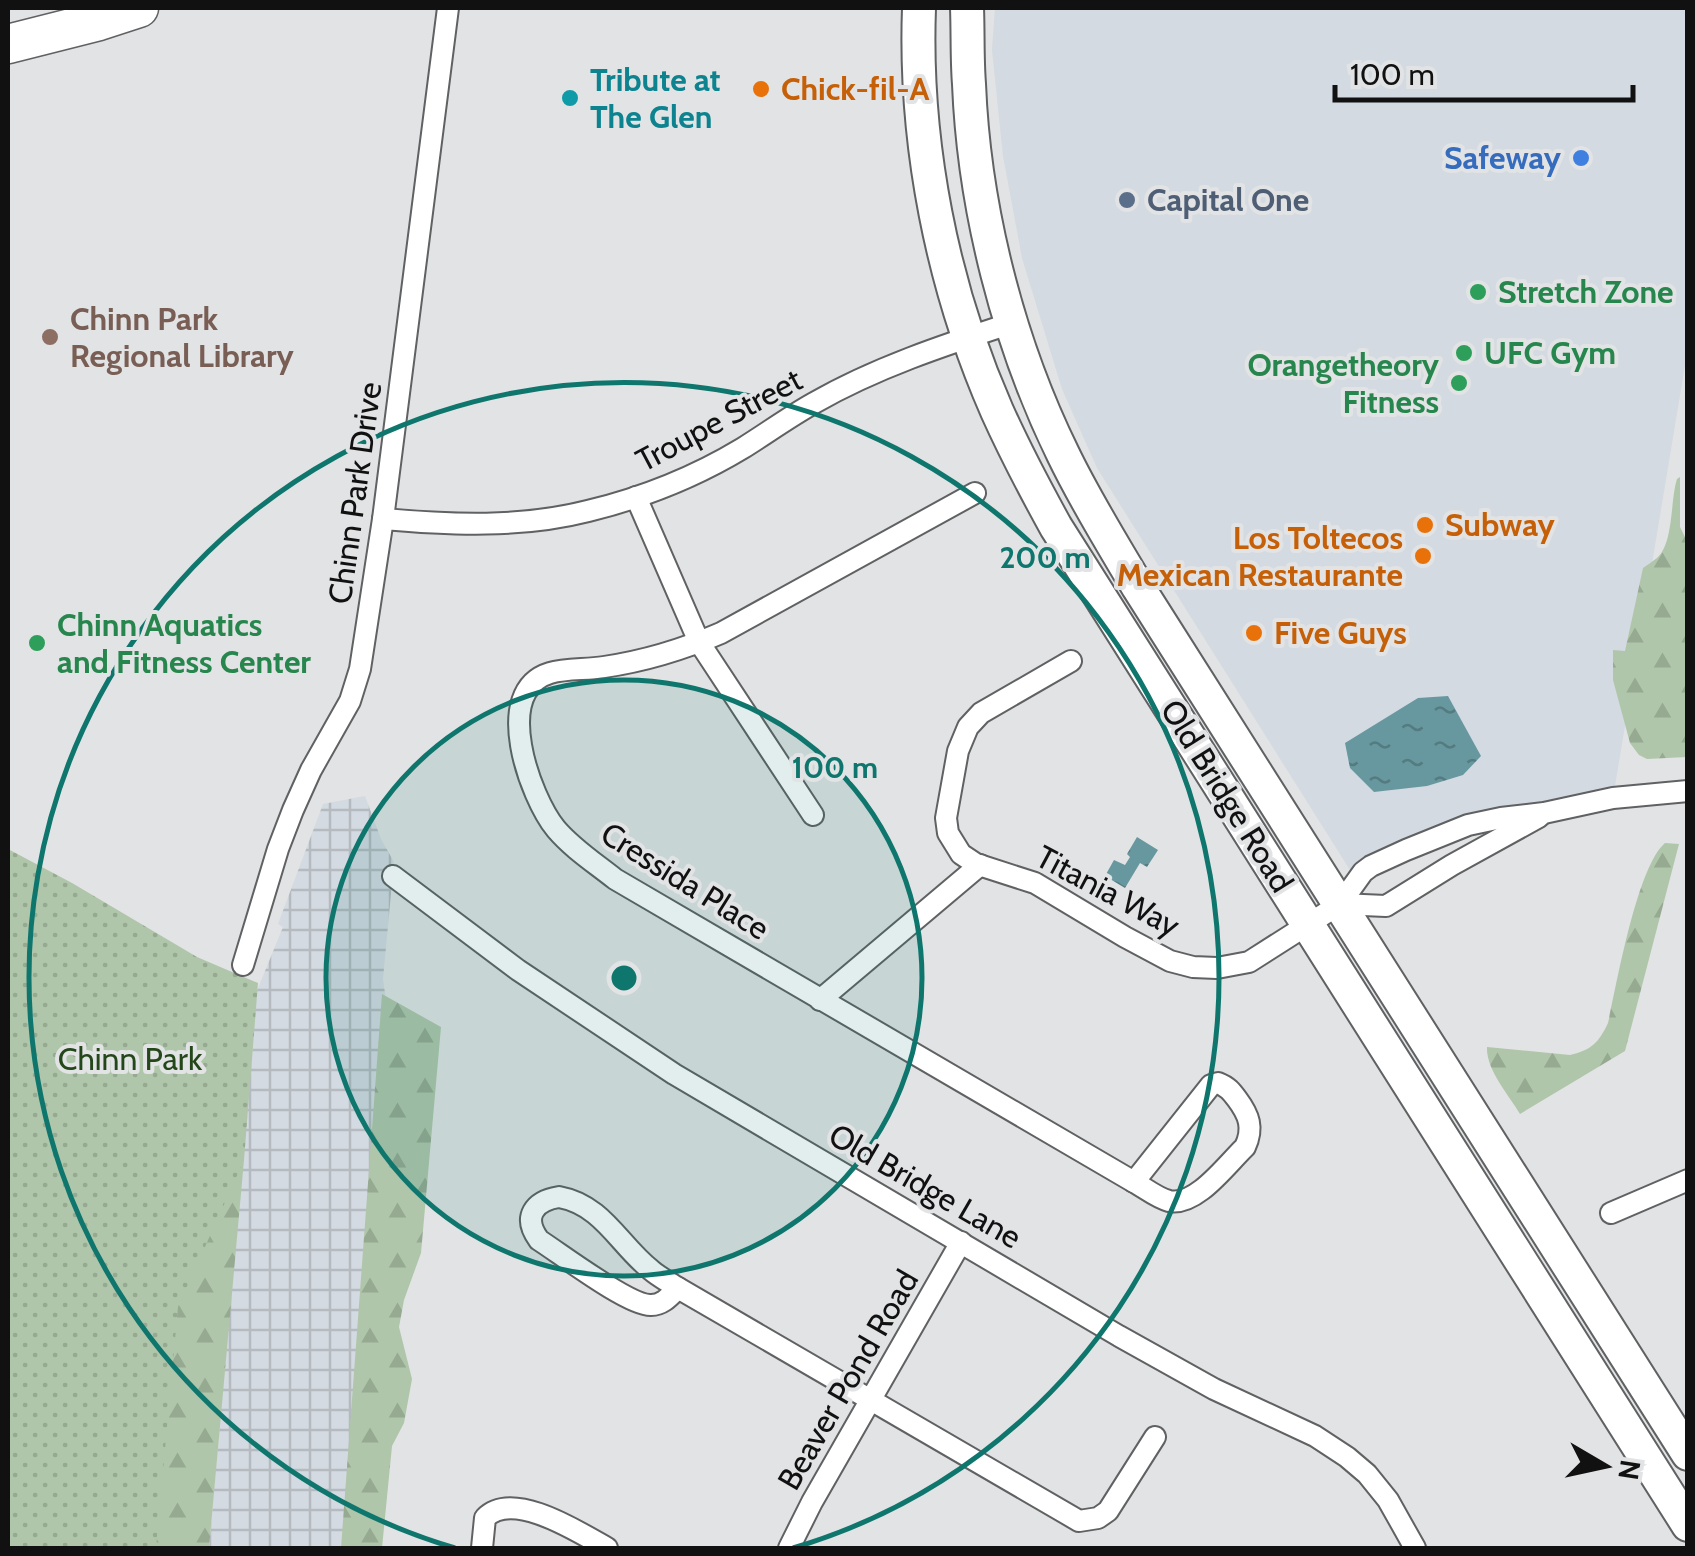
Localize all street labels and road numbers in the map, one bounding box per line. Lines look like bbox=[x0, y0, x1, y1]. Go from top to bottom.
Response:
street label: Troupe Street bbox=[629, 360, 808, 479]
street label: Chinn Park Drive bbox=[320, 380, 389, 606]
street label: Old Bridge Road bbox=[1153, 692, 1302, 899]
street label: Cressida Place bbox=[594, 813, 777, 948]
street label: Titania Way bbox=[1030, 837, 1187, 945]
street label: Old Bridge Lane bbox=[822, 1115, 1028, 1256]
street label: Beaver Pond Road bbox=[769, 1263, 926, 1497]

